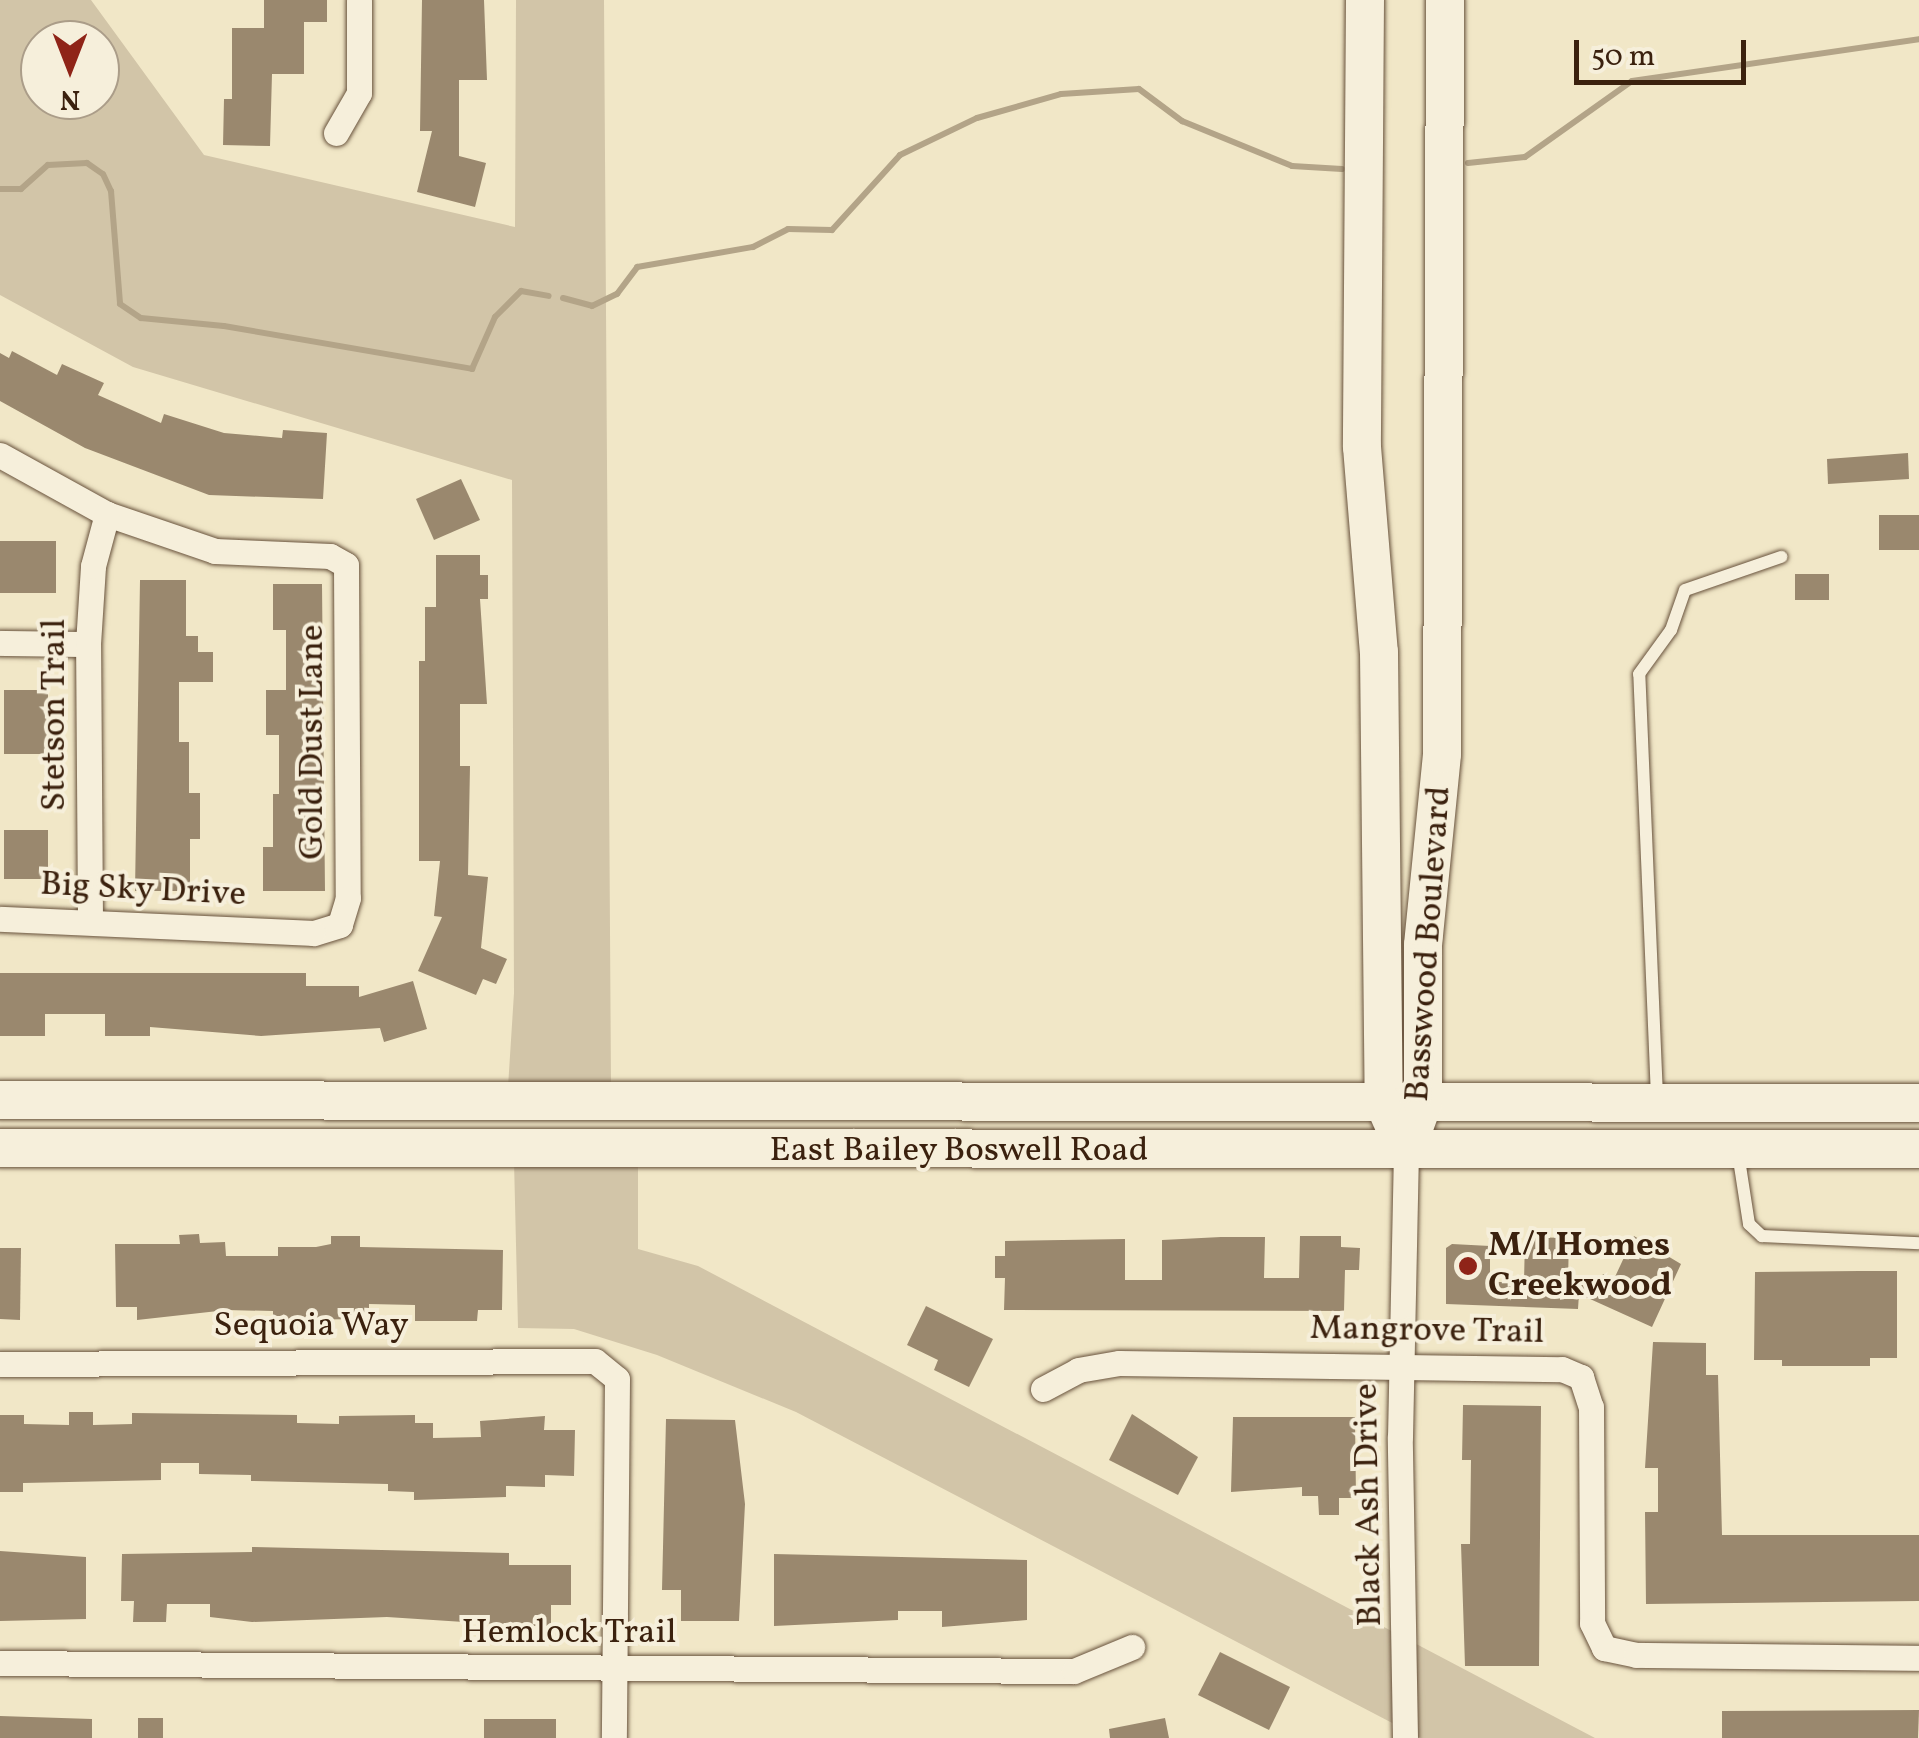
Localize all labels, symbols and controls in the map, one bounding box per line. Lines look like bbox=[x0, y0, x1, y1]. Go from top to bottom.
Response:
north arrow bbox=[20, 20, 120, 120]
scale bar bbox=[1579, 20, 1752, 82]
text: 50 m bbox=[1591, 36, 1655, 78]
text: N bbox=[60, 79, 80, 118]
street label: Stetson Trail bbox=[34, 618, 76, 812]
street label: Gold Dust Lane bbox=[292, 624, 334, 860]
street label: Basswood Boulevard bbox=[1397, 785, 1461, 1103]
street label: Big Sky Drive bbox=[39, 864, 247, 916]
street label: East Bailey Boswell Road bbox=[769, 1130, 1149, 1172]
place label: M/I Homes Creekwood bbox=[1488, 1225, 1672, 1307]
marker: M/I Homes Creekwood bbox=[1457, 1255, 1479, 1277]
street label: Sequoia Way bbox=[213, 1305, 409, 1347]
street label: Mangrove Trail bbox=[1309, 1308, 1545, 1354]
street label: Black Ash Drive bbox=[1346, 1383, 1392, 1627]
street label: Hemlock Trail bbox=[461, 1612, 677, 1654]

